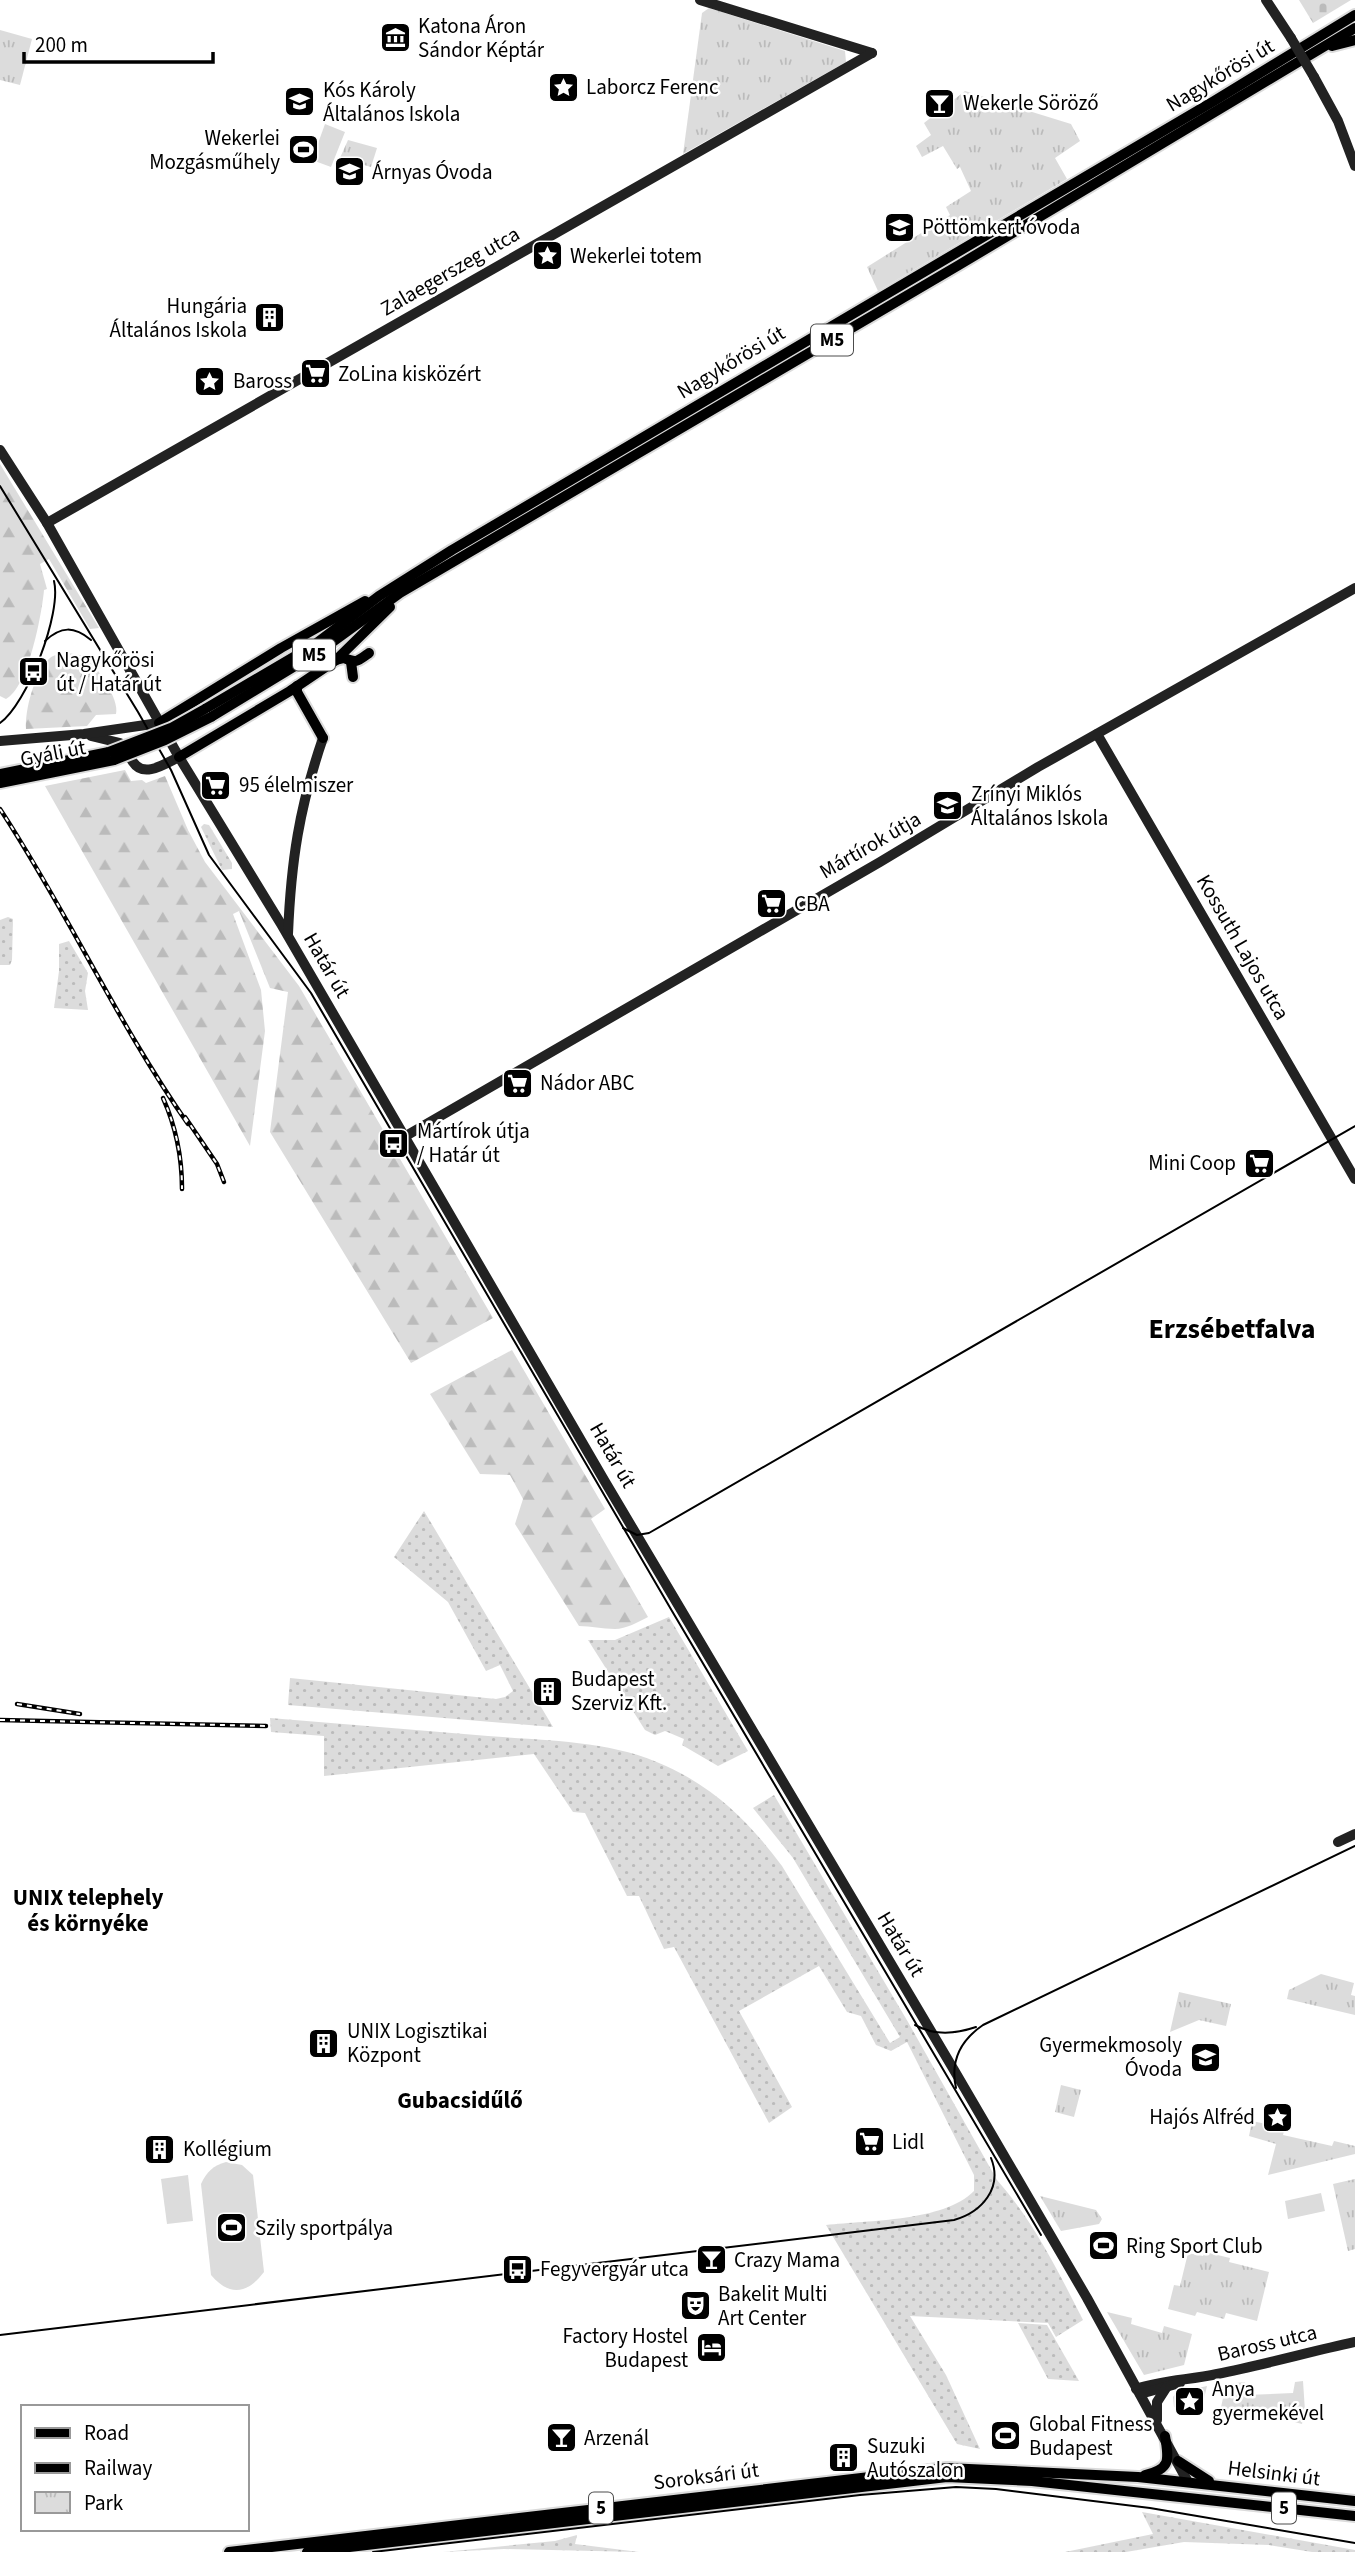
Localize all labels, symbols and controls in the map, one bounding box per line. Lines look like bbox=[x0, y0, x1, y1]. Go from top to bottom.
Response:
place label: Katona Áron Sándor Képtár bbox=[418, 11, 545, 65]
scale bar bbox=[24, 21, 214, 65]
museum icon: Katona Áron Sándor Képtár bbox=[378, 21, 412, 55]
text: 200 m bbox=[35, 30, 88, 60]
street label: Nagykőrösi út bbox=[1160, 31, 1280, 119]
place icon: Laborcz Ferenc bbox=[546, 70, 580, 104]
place label: Laborcz Ferenc bbox=[586, 72, 719, 102]
place label: Kós Károly Általános Iskola bbox=[323, 75, 460, 129]
school or university icon: Kós Károly Általános Iskola bbox=[283, 85, 317, 119]
bar icon: Wekerle Söröző bbox=[923, 86, 957, 120]
place label: Wekerle Söröző bbox=[963, 88, 1099, 118]
place label: Wekerlei Mozgásműhely bbox=[149, 123, 280, 177]
sports icon: Wekerlei Mozgásműhely bbox=[286, 133, 320, 167]
school or university icon: Árnyas Óvoda bbox=[332, 155, 366, 189]
place label: Árnyas Óvoda bbox=[372, 157, 492, 187]
school or university icon: Pöttömkert óvoda bbox=[882, 210, 916, 244]
place label: Pöttömkert óvoda bbox=[922, 212, 1080, 242]
street label: Zalaegerszeg utca bbox=[375, 219, 525, 323]
place icon: Wekerlei totem bbox=[530, 239, 564, 273]
place label: Wekerlei totem bbox=[570, 241, 702, 271]
place label: Hungária Általános Iskola bbox=[110, 291, 247, 345]
building icon: Hungária Általános Iskola bbox=[253, 301, 287, 335]
street label: Nagykőrösi út bbox=[671, 318, 791, 406]
road number: M5 bbox=[811, 324, 853, 356]
supermarket icon: ZoLina kisközért bbox=[298, 357, 332, 391]
place label: ZoLina kisközért bbox=[338, 359, 481, 389]
place icon: Baross bbox=[193, 364, 227, 398]
place label: Baross bbox=[233, 366, 292, 396]
road number: M5 bbox=[293, 640, 335, 670]
place label: Nagykőrösi út / Határ út bbox=[56, 645, 162, 699]
bus stop icon: Nagykőrösi út / Határ út bbox=[16, 655, 50, 689]
street label: Gyáli út bbox=[18, 732, 88, 774]
supermarket icon: 95 élelmiszer bbox=[199, 768, 233, 802]
place label: 95 élelmiszer bbox=[239, 770, 354, 800]
place label: Zrínyi Miklós Általános Iskola bbox=[971, 779, 1108, 833]
school or university icon: Zrínyi Miklós Általános Iskola bbox=[931, 789, 965, 823]
street label: Mártírok útja bbox=[814, 804, 926, 886]
street label: Kossuth Lajos utca bbox=[1189, 869, 1297, 1025]
supermarket icon: CBA bbox=[754, 887, 788, 921]
place label: CBA bbox=[794, 889, 830, 919]
street label: Határ út bbox=[296, 927, 358, 1003]
supermarket icon: Nádor ABC bbox=[500, 1066, 534, 1100]
place label: Nádor ABC bbox=[540, 1068, 634, 1098]
place label: Mártírok útja / Határ út bbox=[417, 1116, 530, 1170]
bus stop icon: Mártírok útja / Határ út bbox=[377, 1126, 411, 1160]
supermarket icon: Mini Coop bbox=[1242, 1146, 1276, 1180]
place label: Mini Coop bbox=[1148, 1148, 1236, 1178]
district label: Erzsébetfalva bbox=[1148, 1309, 1316, 1349]
street label: Határ út bbox=[582, 1417, 644, 1493]
place label: Budapest Szerviz Kft. bbox=[571, 1664, 667, 1718]
building icon: Budapest Szerviz Kft. bbox=[531, 1674, 565, 1708]
district label: UNIX telephely és környéke bbox=[13, 1881, 163, 1940]
street label: Határ út bbox=[870, 1906, 932, 1982]
place label: UNIX Logisztikai Központ bbox=[347, 2016, 488, 2070]
building icon: UNIX Logisztikai Központ bbox=[307, 2026, 341, 2060]
place label: Gyermekmosoly Óvoda bbox=[1039, 2030, 1182, 2084]
school or university icon: Gyermekmosoly Óvoda bbox=[1188, 2040, 1222, 2074]
district label: Gubacsidűlő bbox=[397, 2084, 523, 2117]
place icon: Hajós Alfréd bbox=[1261, 2100, 1295, 2134]
place label: Hajós Alfréd bbox=[1149, 2102, 1255, 2132]
supermarket icon: Lidl bbox=[852, 2125, 886, 2159]
place label: Lidl bbox=[892, 2127, 924, 2157]
building icon: Kollégium bbox=[143, 2132, 177, 2166]
place label: Kollégium bbox=[183, 2134, 272, 2164]
sports icon: Szily sportpálya bbox=[215, 2211, 249, 2245]
place label: Szily sportpálya bbox=[255, 2213, 393, 2243]
sports icon: Ring Sport Club bbox=[1086, 2229, 1120, 2263]
place label: Ring Sport Club bbox=[1126, 2231, 1263, 2261]
bar icon: Crazy Mama bbox=[694, 2243, 728, 2277]
place label: Crazy Mama bbox=[734, 2245, 840, 2275]
bus stop icon: Fegyvergyár utca bbox=[500, 2252, 534, 2286]
place label: Fegyvergyár utca bbox=[540, 2254, 689, 2284]
place label: Bakelit Multi Art Center bbox=[718, 2279, 828, 2333]
theatre icon: Bakelit Multi Art Center bbox=[678, 2289, 712, 2323]
street label: Baross utca bbox=[1214, 2317, 1320, 2369]
place label: Factory Hostel Budapest bbox=[562, 2321, 688, 2375]
hotel icon: Factory Hostel Budapest bbox=[694, 2331, 728, 2365]
place label: Anya gyermekével bbox=[1212, 2374, 1324, 2428]
place icon: Anya gyermekével bbox=[1172, 2384, 1206, 2418]
legend bbox=[21, 2405, 248, 2531]
place label: Global Fitness Budapest bbox=[1029, 2409, 1152, 2463]
text: Road bbox=[84, 2418, 129, 2448]
sports icon: Global Fitness Budapest bbox=[989, 2419, 1023, 2453]
bar icon: Arzenál bbox=[544, 2421, 578, 2455]
place label: Arzenál bbox=[584, 2423, 649, 2453]
place label: Suzuki Autószalon bbox=[867, 2431, 964, 2485]
building icon: Suzuki Autószalon bbox=[827, 2441, 861, 2475]
street label: Helsinki út bbox=[1226, 2452, 1322, 2494]
text: Railway bbox=[84, 2453, 152, 2483]
street label: Soroksári út bbox=[652, 2455, 760, 2497]
text: Park bbox=[84, 2488, 124, 2518]
road number: 5 bbox=[589, 2492, 613, 2524]
road number: 5 bbox=[1272, 2492, 1296, 2524]

